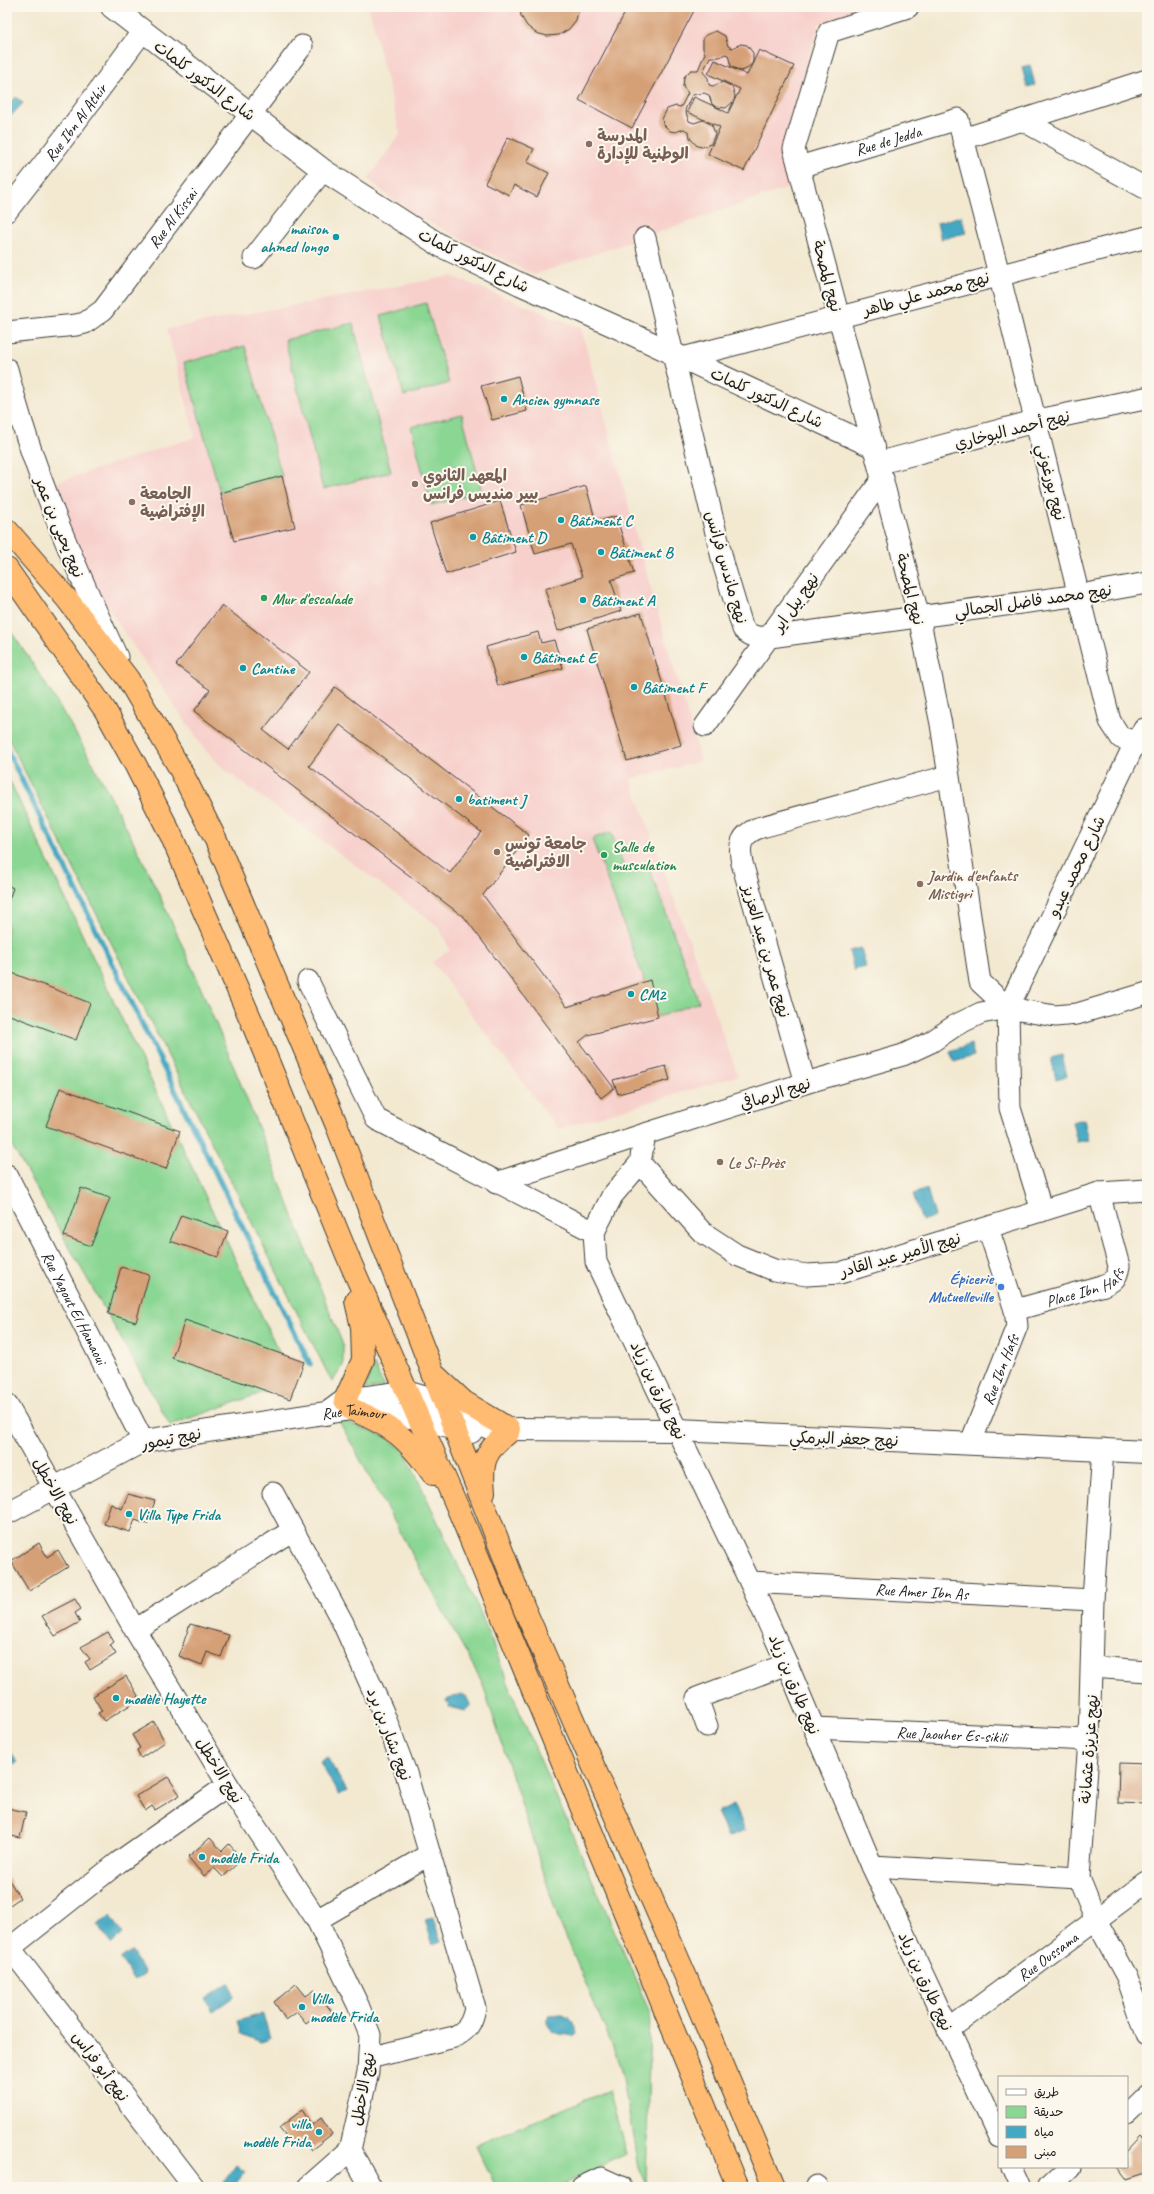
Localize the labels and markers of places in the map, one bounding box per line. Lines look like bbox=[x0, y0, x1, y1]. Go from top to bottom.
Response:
place label: المدرسة الوطنية للإدارة bbox=[597, 126, 688, 164]
marker: المدرسة الوطنية للإدارة bbox=[584, 139, 594, 149]
place label: maison ahmed longo bbox=[260, 219, 330, 257]
marker: maison ahmed longo bbox=[331, 232, 341, 242]
place label: Ancien gymnase bbox=[512, 390, 600, 410]
marker: Ancien gymnase bbox=[499, 394, 509, 404]
place label: المعهد الثانوي بيير منديس فرانس bbox=[423, 466, 538, 504]
marker: المعهد الثانوي بيير منديس فرانس bbox=[410, 479, 420, 489]
place label: الجامعة الإفتراضية bbox=[140, 484, 205, 522]
marker: الجامعة الإفتراضية bbox=[127, 497, 137, 507]
place label: Bâtiment C bbox=[569, 511, 635, 531]
marker: Bâtiment C bbox=[556, 515, 566, 525]
place label: Bâtiment D bbox=[481, 528, 548, 548]
marker: Bâtiment D bbox=[468, 532, 478, 542]
place label: Bâtiment B bbox=[609, 543, 675, 563]
marker: Bâtiment B bbox=[596, 547, 606, 557]
place label: Mur d'escalade bbox=[272, 589, 354, 609]
place label: Bâtiment A bbox=[591, 591, 657, 611]
marker: Mur d'escalade bbox=[259, 593, 269, 603]
marker: Bâtiment A bbox=[578, 595, 588, 605]
place label: Bâtiment E bbox=[532, 648, 599, 668]
marker: Bâtiment E bbox=[519, 652, 529, 662]
place label: Cantine bbox=[251, 659, 296, 679]
marker: Cantine bbox=[238, 663, 248, 673]
place label: Bâtiment F bbox=[642, 678, 709, 698]
marker: Bâtiment F bbox=[629, 682, 639, 692]
place label: batiment J bbox=[467, 790, 528, 810]
marker: batiment J bbox=[454, 794, 464, 804]
place label: جامعة تونس الافتراضية bbox=[505, 834, 586, 872]
place label: Salle de musculation bbox=[612, 837, 677, 875]
marker: جامعة تونس الافتراضية bbox=[492, 847, 502, 857]
marker: Salle de musculation bbox=[599, 850, 609, 860]
place label: Jardin d'enfants Mistigri bbox=[927, 866, 1020, 904]
marker: Jardin d'enfants Mistigri bbox=[915, 879, 925, 889]
place label: CM2 bbox=[639, 985, 667, 1005]
marker: CM2 bbox=[626, 989, 636, 999]
place label: Le Si-Près bbox=[728, 1153, 786, 1173]
marker: Le Si-Près bbox=[715, 1157, 725, 1167]
place label: Épicerie Mutuelleville bbox=[929, 1269, 995, 1307]
marker: Épicerie Mutuelleville bbox=[996, 1282, 1006, 1292]
place label: Villa Type Frida bbox=[137, 1505, 222, 1525]
marker: Villa Type Frida bbox=[124, 1509, 134, 1519]
place label: modèle Hayette bbox=[124, 1689, 207, 1709]
marker: modèle Hayette bbox=[111, 1693, 121, 1703]
place label: modèle Frida bbox=[210, 1848, 280, 1868]
marker: modèle Frida bbox=[197, 1852, 207, 1862]
place label: Villa modèle Frida bbox=[310, 1989, 380, 2027]
marker: Villa modèle Frida bbox=[297, 2002, 307, 2012]
place label: villa modèle Frida bbox=[243, 2114, 312, 2152]
marker: villa modèle Frida bbox=[314, 2127, 324, 2137]

